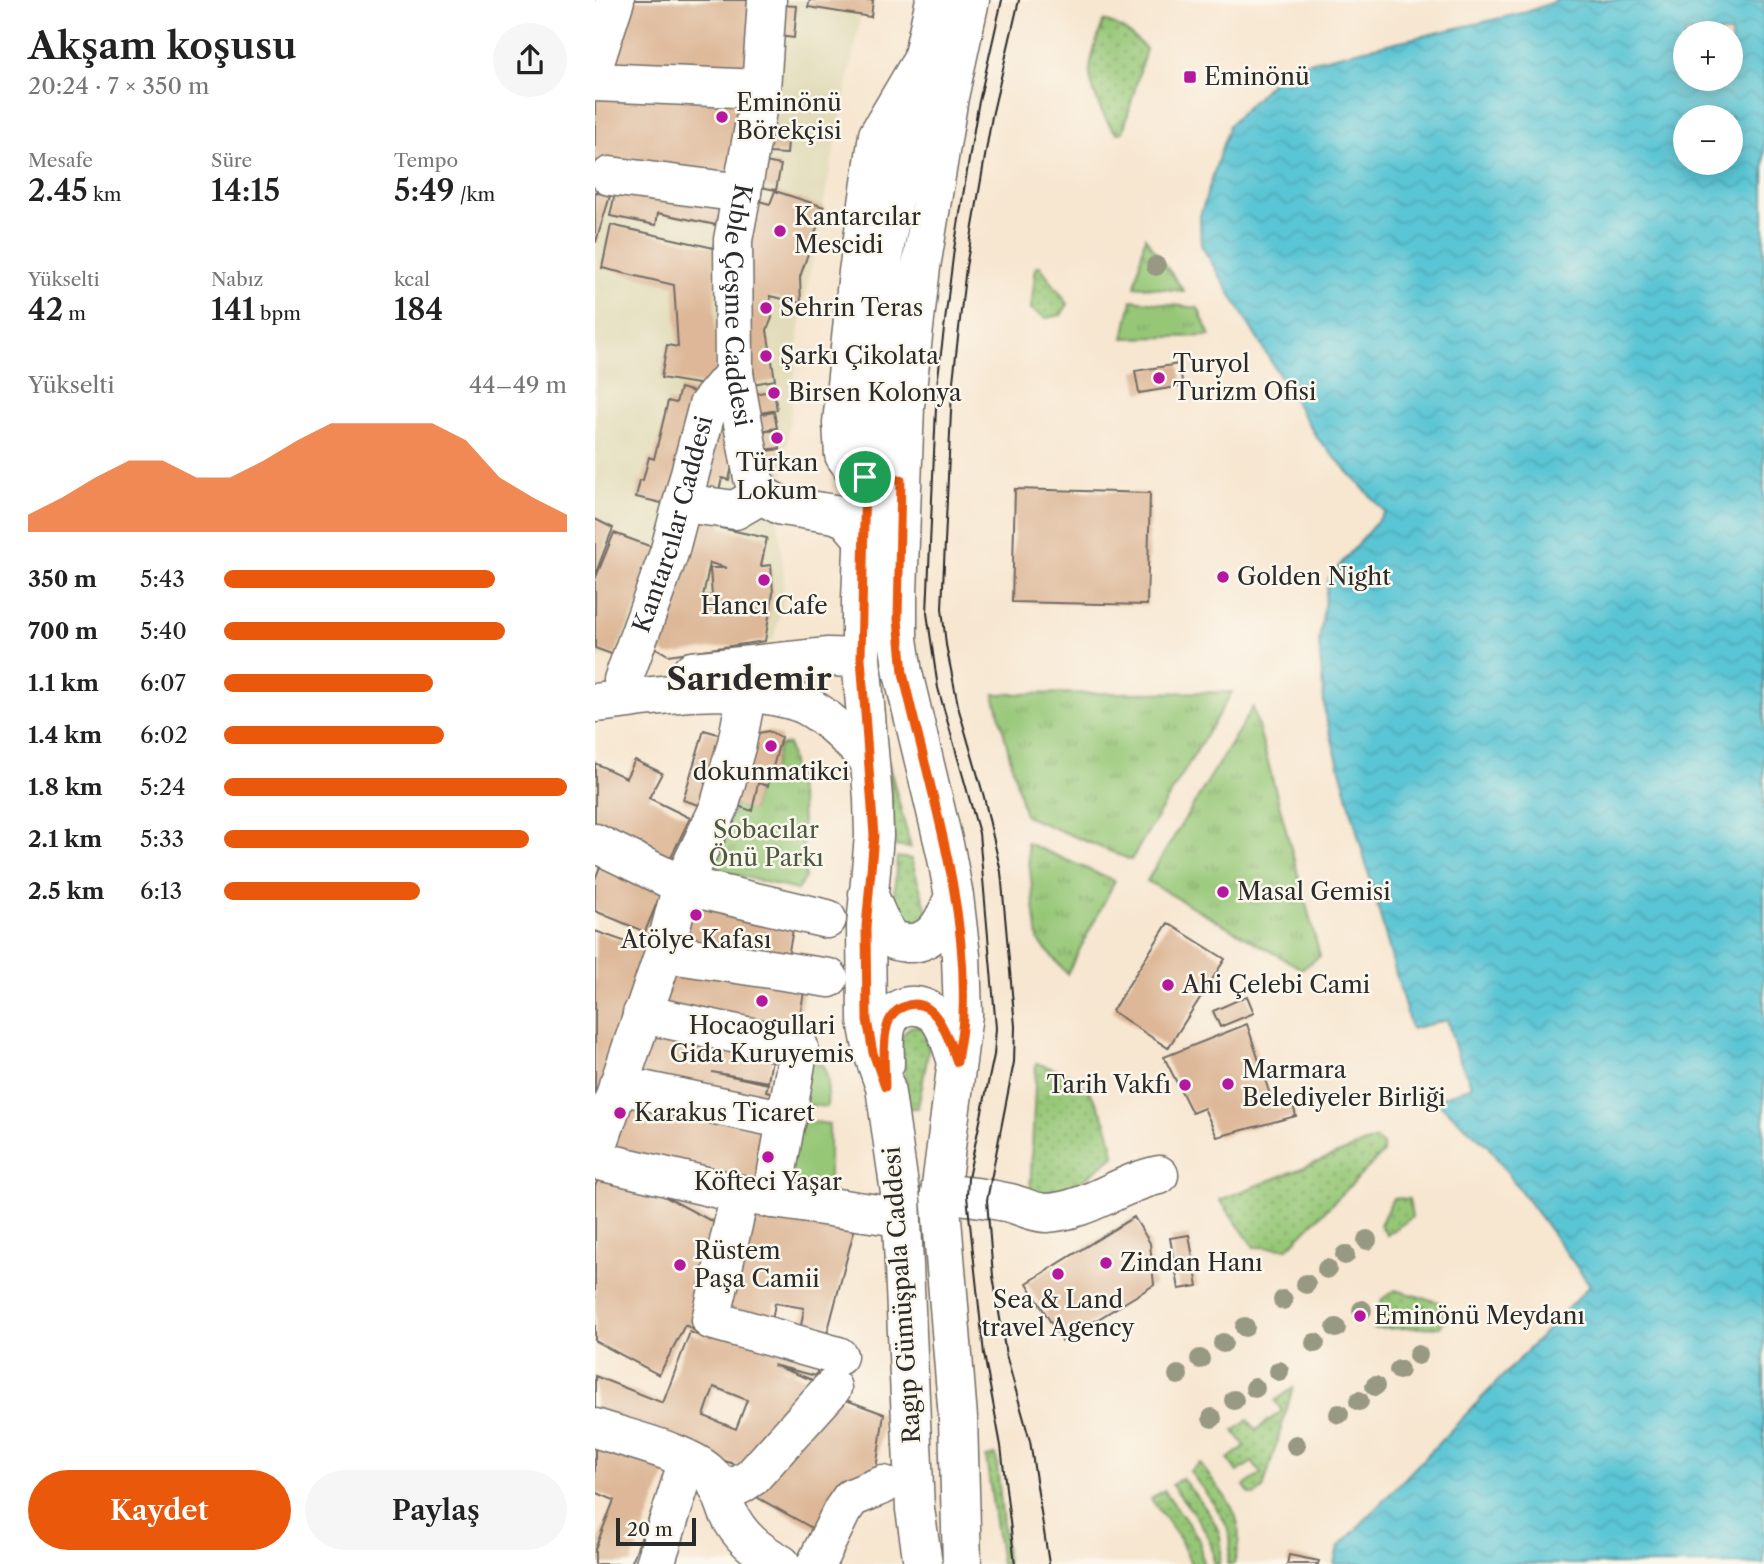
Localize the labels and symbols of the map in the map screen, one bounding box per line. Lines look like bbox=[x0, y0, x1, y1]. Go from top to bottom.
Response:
place label: Eminönü bbox=[1204, 62, 1310, 91]
marker: Eminönü bbox=[1182, 69, 1198, 85]
place label: Eminönü Börekçisi bbox=[736, 88, 842, 145]
marker: Eminönü Börekçisi bbox=[714, 109, 730, 125]
street label: Kıble Çeşme Caddesi bbox=[718, 182, 758, 429]
place label: Kantarcılar Mescidi bbox=[794, 202, 921, 259]
marker: Kantarcılar Mescidi bbox=[772, 223, 788, 239]
place label: Sehrin Teras bbox=[780, 293, 923, 322]
marker: Sehrin Teras bbox=[758, 300, 774, 316]
place label: Şarkı Çikolata bbox=[780, 341, 939, 370]
marker: Şarkı Çikolata bbox=[758, 348, 774, 364]
place label: Turyol Turizm Ofisi bbox=[1173, 349, 1316, 406]
marker: Turyol Turizm Ofisi bbox=[1151, 370, 1167, 386]
place label: Birsen Kolonya bbox=[788, 378, 962, 407]
marker: Birsen Kolonya bbox=[766, 385, 782, 401]
street label: Kantarcılar Caddesi bbox=[626, 413, 719, 636]
marker: Türkan Lokum bbox=[769, 430, 785, 446]
pin bbox=[835, 447, 895, 507]
place label: Türkan Lokum bbox=[736, 448, 818, 505]
place label: Golden Night bbox=[1237, 562, 1391, 591]
marker: Golden Night bbox=[1215, 569, 1231, 585]
marker: Hancı Cafe bbox=[756, 572, 772, 588]
place label: Hancı Cafe bbox=[700, 591, 828, 620]
district label: Sarıdemir bbox=[666, 659, 832, 698]
marker: dokunmatikci bbox=[763, 738, 779, 754]
place label: dokunmatikci bbox=[693, 757, 849, 786]
park label: Sobacılar Önü Parkı bbox=[708, 815, 824, 872]
place label: Masal Gemisi bbox=[1237, 877, 1391, 906]
marker: Masal Gemisi bbox=[1215, 884, 1231, 900]
marker: Atölye Kafası bbox=[688, 907, 704, 923]
place label: Atölye Kafası bbox=[620, 925, 771, 954]
place label: Ahi Çelebi Cami bbox=[1181, 970, 1370, 999]
marker: Ahi Çelebi Cami bbox=[1160, 977, 1176, 993]
marker: Hocaogullari Gida Kuruyemis bbox=[754, 993, 770, 1009]
place label: Hocaogullari Gida Kuruyemis bbox=[670, 1011, 854, 1068]
place label: Marmara Belediyeler Birliği bbox=[1242, 1055, 1445, 1112]
place label: Tarih Vakfı bbox=[1047, 1070, 1171, 1099]
marker: Marmara Belediyeler Birliği bbox=[1220, 1076, 1236, 1092]
marker: Tarih Vakfı bbox=[1177, 1077, 1193, 1093]
place label: Karakus Ticaret bbox=[634, 1098, 815, 1127]
marker: Karakus Ticaret bbox=[612, 1105, 628, 1121]
street label: Ragıp Gümüşpala Caddesi bbox=[877, 1146, 926, 1444]
marker: Köfteci Yaşar bbox=[760, 1149, 776, 1165]
place label: Köfteci Yaşar bbox=[694, 1167, 842, 1196]
place label: Rüstem Paşa Camii bbox=[694, 1236, 820, 1293]
place label: Zindan Hanı bbox=[1120, 1248, 1263, 1277]
marker: Zindan Hanı bbox=[1098, 1255, 1114, 1271]
marker: Rüstem Paşa Camii bbox=[672, 1257, 688, 1273]
marker: Sea & Land travel Agency bbox=[1050, 1266, 1066, 1282]
place label: Sea & Land travel Agency bbox=[981, 1285, 1135, 1342]
place label: Eminönü Meydanı bbox=[1374, 1301, 1585, 1330]
marker: Eminönü Meydanı bbox=[1352, 1308, 1368, 1324]
scale bar bbox=[616, 1515, 697, 1547]

